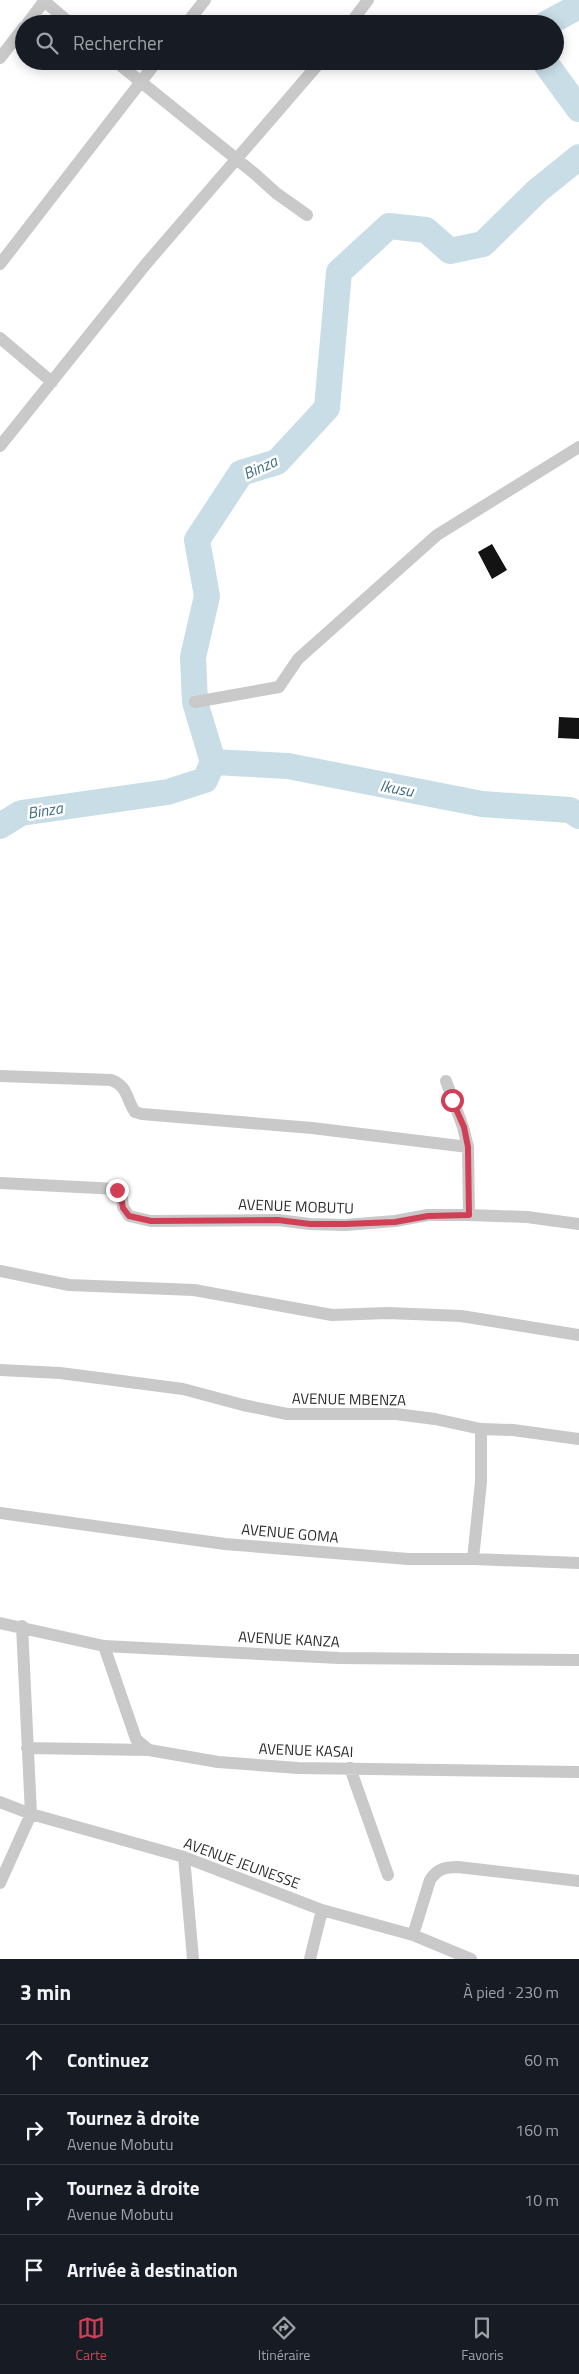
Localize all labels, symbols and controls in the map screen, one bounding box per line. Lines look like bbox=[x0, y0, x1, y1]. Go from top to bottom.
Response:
search box bbox=[15, 15, 564, 70]
text: Rechercher bbox=[73, 28, 163, 57]
icon: search bbox=[33, 29, 61, 57]
water label: Binza bbox=[239, 448, 282, 485]
water label: Ikusu bbox=[378, 773, 417, 803]
water label: Binza bbox=[26, 795, 65, 825]
route start bbox=[441, 1089, 464, 1112]
route end bbox=[106, 1179, 129, 1202]
street label: AVENUE MOBUTU bbox=[238, 1192, 354, 1220]
street label: AVENUE MBENZA bbox=[292, 1387, 406, 1411]
street label: AVENUE GOMA bbox=[240, 1517, 340, 1549]
street label: AVENUE KANZA bbox=[238, 1625, 340, 1653]
street label: AVENUE KASAI bbox=[258, 1737, 354, 1763]
street label: AVENUE JEUNESSE bbox=[181, 1831, 303, 1895]
text: 3 min bbox=[20, 1976, 71, 2008]
text: À pied · 230 m bbox=[463, 1980, 559, 2004]
text: Continuez bbox=[67, 2045, 149, 2074]
icon: ahead bbox=[20, 2046, 48, 2074]
text: 60 m bbox=[524, 2048, 559, 2072]
text: Tournez à droite bbox=[67, 2103, 199, 2132]
icon: right bbox=[20, 2116, 48, 2144]
text: 160 m bbox=[515, 2118, 559, 2142]
text: Avenue Mobutu bbox=[67, 2132, 173, 2156]
text: Tournez à droite bbox=[67, 2173, 199, 2202]
icon: right bbox=[20, 2186, 48, 2214]
text: 10 m bbox=[524, 2188, 559, 2212]
text: Avenue Mobutu bbox=[67, 2202, 173, 2226]
text: Arrivée à destination bbox=[67, 2255, 238, 2284]
icon: arrive bbox=[20, 2256, 48, 2284]
tab: Carte bbox=[75, 2314, 107, 2365]
tab: Itinéraire bbox=[258, 2314, 310, 2365]
tab: Favoris bbox=[461, 2314, 504, 2365]

